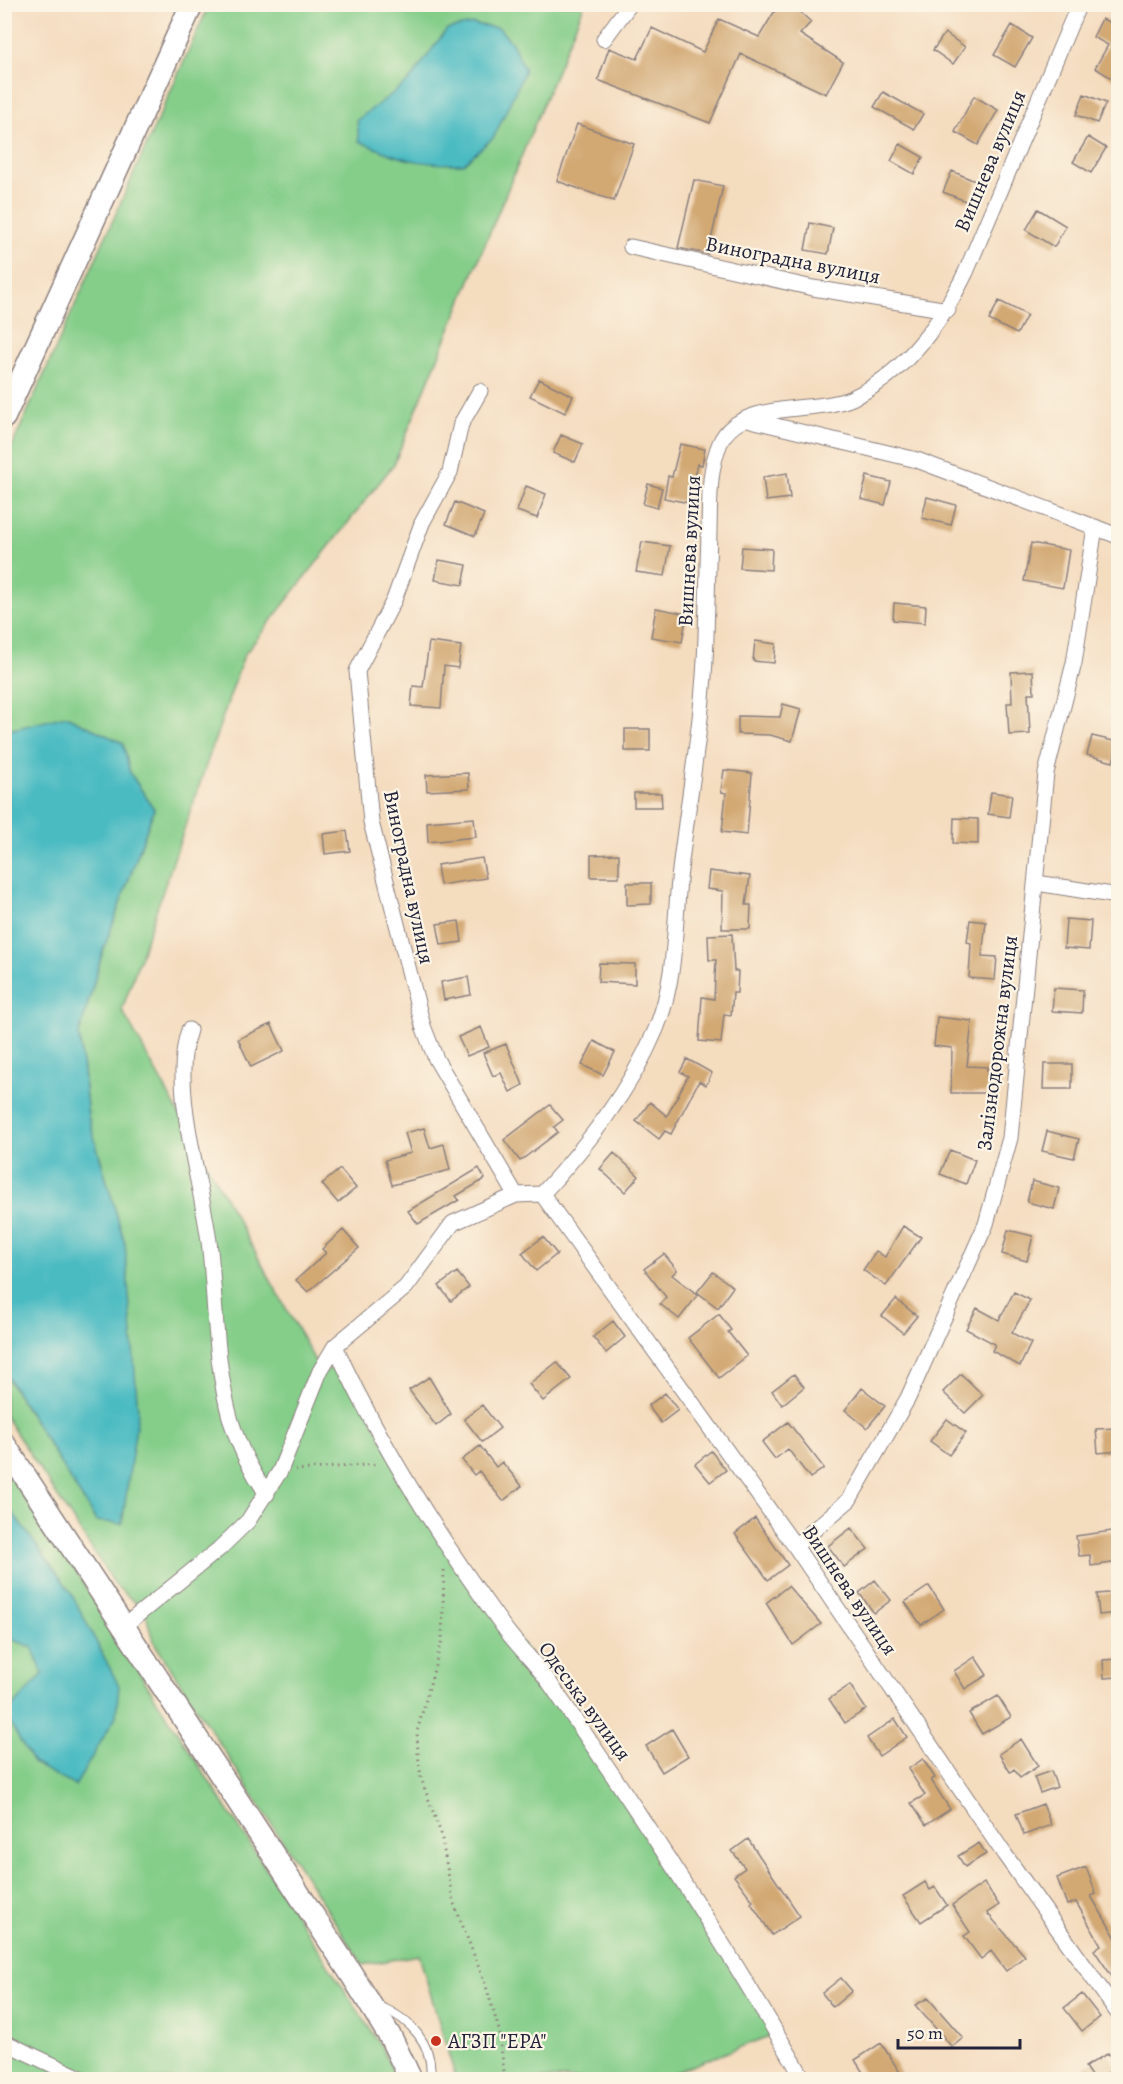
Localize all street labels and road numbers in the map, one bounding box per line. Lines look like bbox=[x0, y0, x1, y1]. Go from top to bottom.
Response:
street label: Вишнева вулиця bbox=[948, 86, 1032, 236]
street label: Виноградна вулиця bbox=[703, 229, 883, 291]
street label: Вишнева вулиця bbox=[671, 475, 707, 627]
street label: Виноградна вулиця bbox=[377, 787, 441, 967]
street label: Залізнодорожна вулиця bbox=[970, 934, 1024, 1152]
street label: Вишнева вулиця bbox=[796, 1519, 904, 1661]
street label: Одеська вулиця bbox=[532, 1636, 638, 1766]

